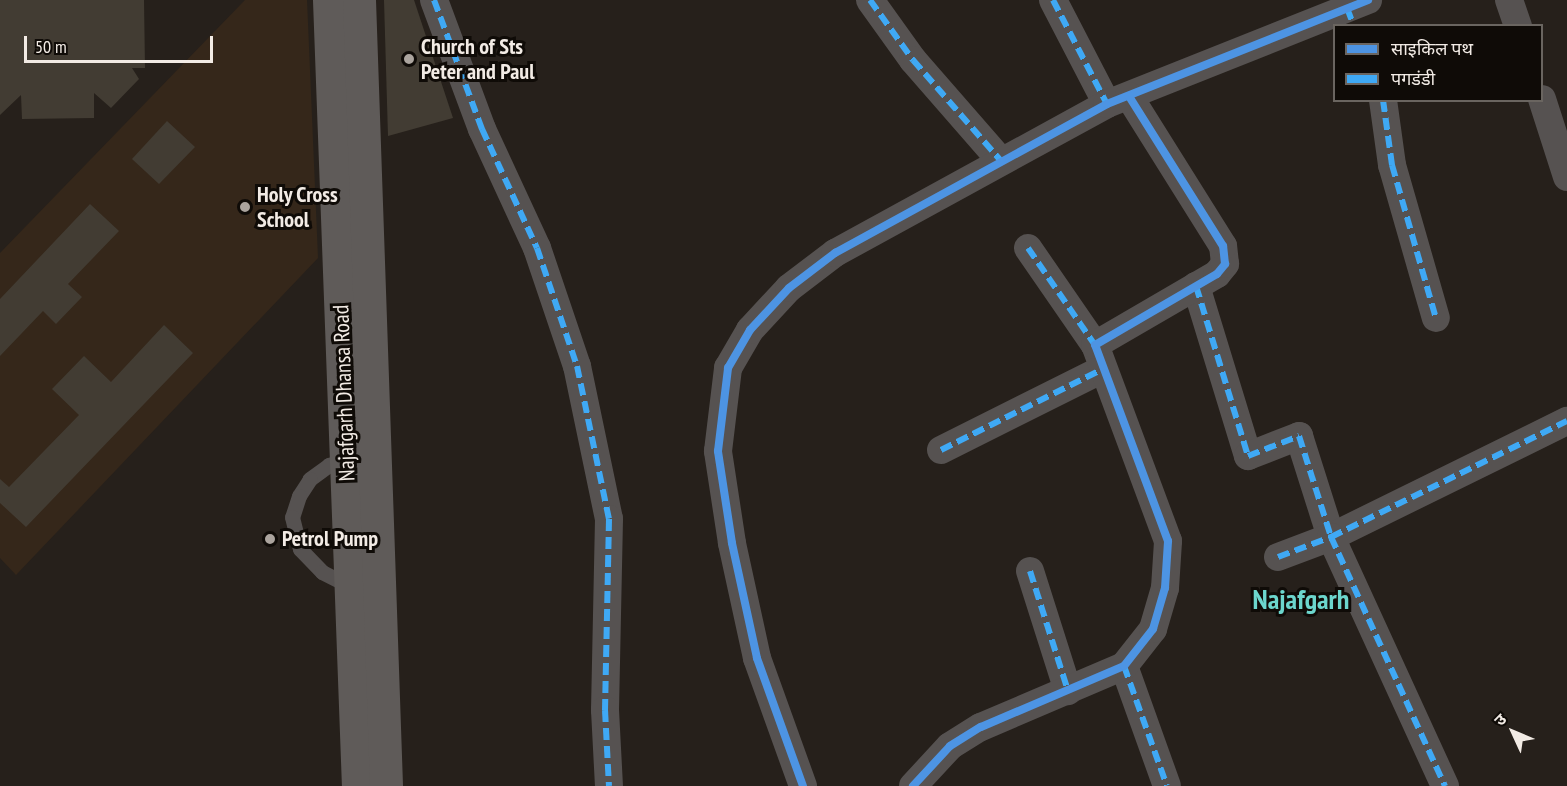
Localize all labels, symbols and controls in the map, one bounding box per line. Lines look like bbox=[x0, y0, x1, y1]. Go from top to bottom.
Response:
scale bar bbox=[27, 24, 216, 62]
legend bbox=[1333, 24, 1543, 102]
place label: Church of Sts Peter and Paul bbox=[421, 33, 535, 84]
text: 50 m bbox=[35, 35, 67, 58]
text: साइकिल पथ bbox=[1391, 37, 1473, 60]
marker: Church of Sts Peter and Paul bbox=[402, 52, 416, 66]
text: पगडंडी bbox=[1391, 67, 1435, 90]
place label: Holy Cross School bbox=[257, 181, 339, 232]
marker: Holy Cross School bbox=[238, 200, 252, 214]
street label: Najafgarh Dhansa Road bbox=[328, 304, 360, 482]
place label: Petrol Pump bbox=[282, 526, 378, 552]
marker: Petrol Pump bbox=[263, 532, 277, 546]
district label: Najafgarh bbox=[1253, 582, 1349, 616]
north arrow bbox=[1483, 702, 1543, 762]
text: उ bbox=[1490, 709, 1511, 730]

